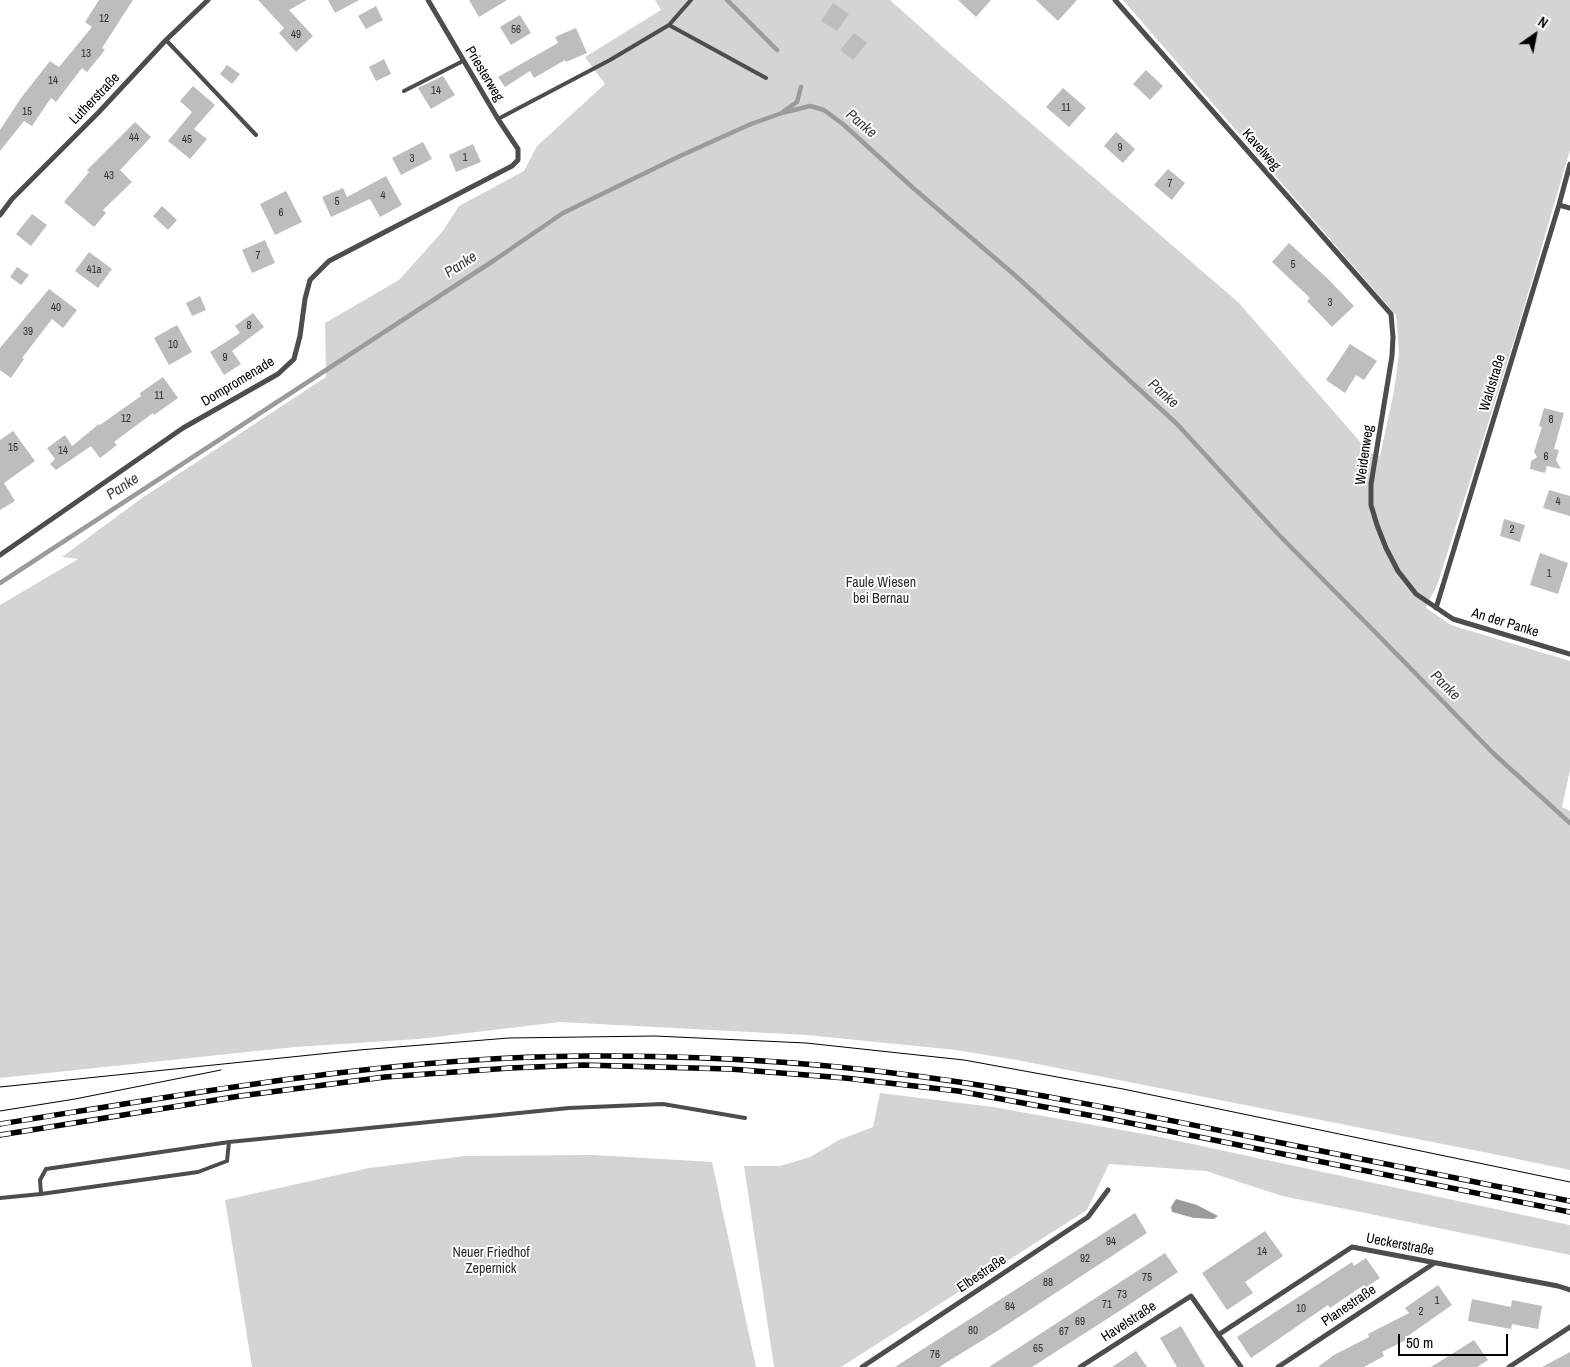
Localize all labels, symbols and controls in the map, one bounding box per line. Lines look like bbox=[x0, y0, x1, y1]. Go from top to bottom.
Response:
north arrow bbox=[1510, 10, 1560, 60]
house number: 12 bbox=[99, 12, 109, 26]
text: N bbox=[1535, 13, 1552, 32]
house number: 56 bbox=[511, 23, 521, 37]
house number: 49 bbox=[291, 28, 301, 42]
street label: Priesterweg bbox=[461, 43, 507, 105]
house number: 13 bbox=[81, 47, 91, 61]
street label: Lutherstraße bbox=[66, 70, 124, 128]
house number: 14 bbox=[48, 74, 58, 88]
house number: 14 bbox=[431, 84, 441, 98]
house number: 11 bbox=[1061, 101, 1071, 115]
house number: 15 bbox=[22, 105, 32, 119]
water label: Panke bbox=[842, 106, 880, 142]
street label: Kavelweg bbox=[1238, 126, 1284, 174]
house number: 44 bbox=[129, 131, 139, 145]
house number: 45 bbox=[182, 133, 192, 147]
house number: 9 bbox=[1117, 141, 1123, 155]
house number: 1 bbox=[462, 151, 468, 165]
house number: 3 bbox=[409, 152, 415, 166]
house number: 43 bbox=[104, 169, 114, 183]
house number: 7 bbox=[1167, 177, 1173, 191]
house number: 4 bbox=[380, 189, 386, 203]
house number: 5 bbox=[334, 195, 340, 209]
house number: 6 bbox=[278, 206, 284, 220]
water label: Panke bbox=[441, 248, 481, 282]
house number: 7 bbox=[255, 249, 261, 263]
house number: 5 bbox=[1290, 258, 1296, 272]
house number: 41a bbox=[86, 263, 102, 277]
house number: 3 bbox=[1327, 296, 1333, 310]
house number: 40 bbox=[51, 301, 61, 315]
house number: 8 bbox=[246, 319, 252, 333]
house number: 39 bbox=[23, 325, 33, 339]
house number: 10 bbox=[168, 338, 178, 352]
house number: 9 bbox=[222, 351, 228, 365]
street label: Waldstraße bbox=[1476, 353, 1510, 413]
street label: Dompromenade bbox=[198, 354, 278, 410]
water label: Panke bbox=[1144, 376, 1182, 412]
house number: 11 bbox=[154, 389, 164, 403]
house number: 12 bbox=[121, 412, 131, 426]
house number: 8 bbox=[1548, 413, 1554, 427]
street label: Weidenweg bbox=[1352, 424, 1378, 486]
house number: 15 bbox=[8, 441, 18, 455]
house number: 14 bbox=[58, 444, 68, 458]
house number: 6 bbox=[1543, 450, 1549, 464]
water label: Panke bbox=[103, 470, 143, 504]
house number: 4 bbox=[1555, 495, 1561, 509]
house number: 2 bbox=[1509, 523, 1515, 537]
house number: 1 bbox=[1546, 567, 1552, 581]
park label: Faule Wiesen bei Bernau bbox=[846, 575, 916, 608]
street label: An der Panke bbox=[1469, 605, 1541, 641]
water label: Panke bbox=[1426, 667, 1464, 705]
street label: Ueckerstraße bbox=[1365, 1230, 1435, 1260]
house number: 94 bbox=[1106, 1235, 1116, 1249]
park label: Neuer Friedhof Zepernick bbox=[452, 1245, 530, 1278]
house number: 14 bbox=[1257, 1245, 1267, 1259]
street label: Elbestraße bbox=[954, 1252, 1010, 1296]
house number: 92 bbox=[1080, 1252, 1090, 1266]
house number: 75 bbox=[1142, 1271, 1152, 1285]
house number: 88 bbox=[1043, 1276, 1053, 1290]
street label: Planestraße bbox=[1319, 1282, 1379, 1330]
house number: 73 bbox=[1117, 1288, 1127, 1302]
house number: 1 bbox=[1434, 1294, 1440, 1308]
street label: Havelstraße bbox=[1098, 1298, 1160, 1346]
house number: 71 bbox=[1102, 1298, 1112, 1312]
house number: 84 bbox=[1005, 1300, 1015, 1314]
house number: 10 bbox=[1296, 1302, 1306, 1316]
house number: 2 bbox=[1418, 1305, 1424, 1319]
house number: 69 bbox=[1075, 1315, 1085, 1329]
house number: 80 bbox=[968, 1324, 978, 1338]
scale bar bbox=[1400, 1324, 1510, 1356]
house number: 67 bbox=[1059, 1325, 1069, 1339]
text: 50 m bbox=[1406, 1332, 1433, 1353]
house number: 65 bbox=[1033, 1342, 1043, 1356]
house number: 76 bbox=[930, 1348, 940, 1362]

